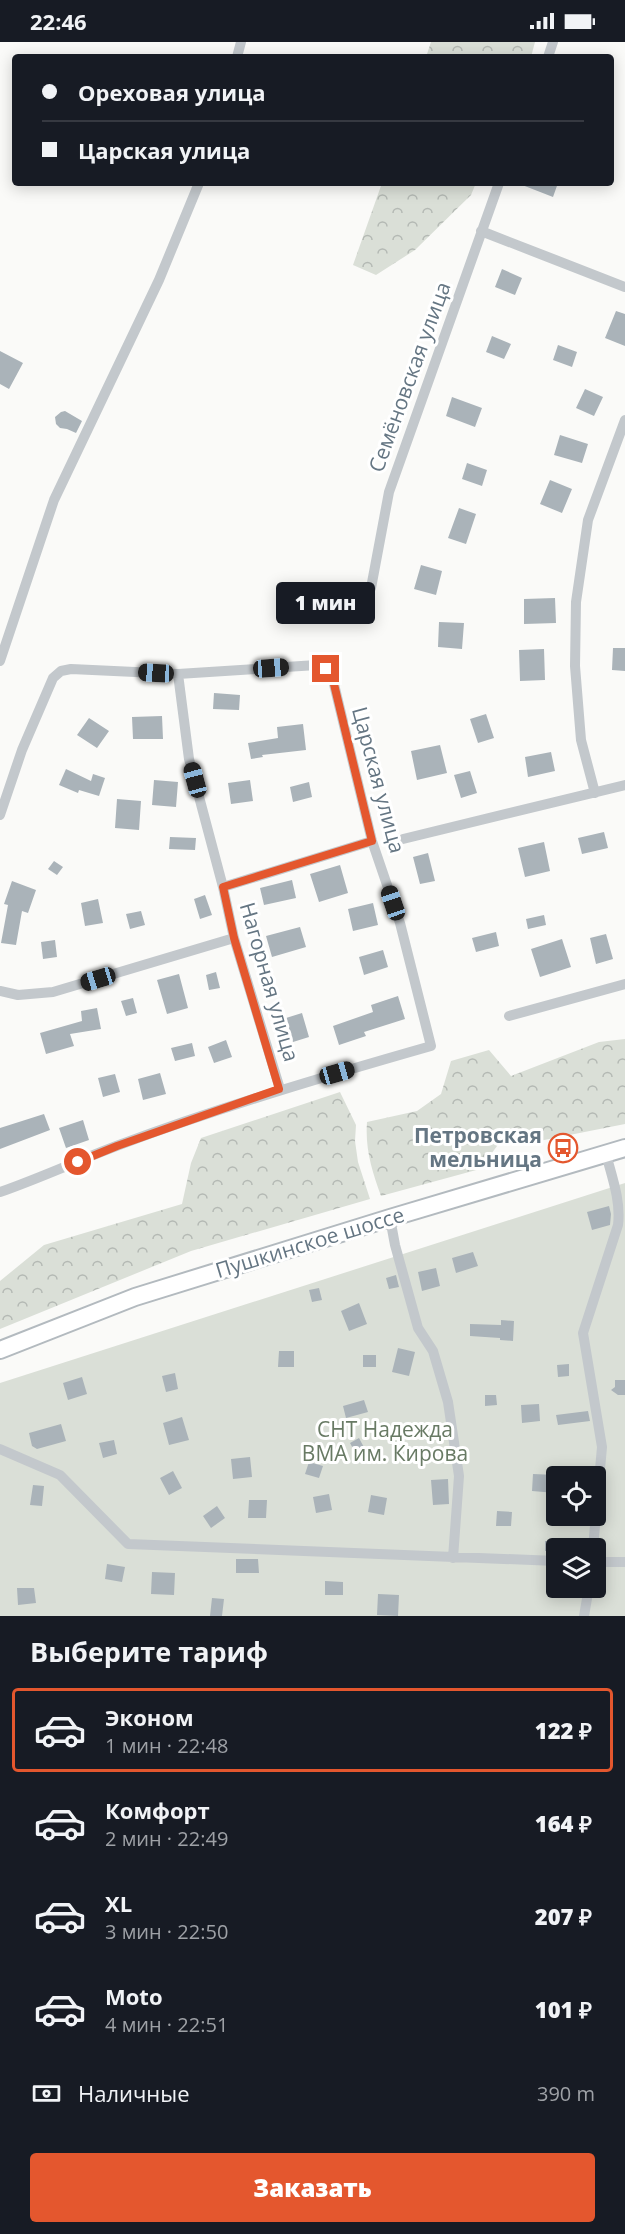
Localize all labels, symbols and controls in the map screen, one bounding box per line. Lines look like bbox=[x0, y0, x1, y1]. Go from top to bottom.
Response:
text: 22:46 bbox=[30, 6, 87, 36]
text: Ореховая улица bbox=[78, 77, 266, 107]
text: Царская улица bbox=[78, 135, 250, 165]
street label: Семёновская улица bbox=[362, 278, 457, 476]
callout: 1 мин bbox=[276, 582, 376, 624]
text: 1 мин bbox=[295, 589, 356, 616]
route end bbox=[312, 655, 339, 682]
car bbox=[252, 658, 290, 678]
car bbox=[138, 663, 174, 683]
street label: Царская улица bbox=[346, 703, 412, 856]
car bbox=[182, 760, 208, 800]
car bbox=[379, 883, 407, 923]
street label: Нагорная улица bbox=[234, 899, 306, 1065]
car bbox=[78, 965, 118, 993]
car bbox=[317, 1059, 357, 1087]
place label: Петровская мельница bbox=[414, 1121, 542, 1173]
bus stop icon: Петровская мельница bbox=[547, 1132, 579, 1164]
route start bbox=[64, 1148, 91, 1175]
street label: Пушкинское шоссе bbox=[212, 1200, 408, 1284]
park label: СНТ Надежда ВМА им. Кирова bbox=[302, 1415, 468, 1467]
map controls bbox=[546, 1466, 606, 1598]
button: locate bbox=[546, 1466, 606, 1526]
button: layers bbox=[546, 1538, 606, 1598]
text: Выберите тариф bbox=[30, 1633, 268, 1670]
text: Эконом bbox=[105, 1702, 194, 1732]
icon: car bbox=[33, 1703, 87, 1757]
text: 122 ₽ bbox=[535, 1715, 592, 1745]
text: 1 мин · 22:48 bbox=[105, 1732, 228, 1759]
text: Комфорт bbox=[105, 1795, 210, 1825]
icon: car bbox=[33, 1796, 87, 1850]
text: 164 ₽ bbox=[535, 1808, 592, 1838]
text: 2 мин · 22:49 bbox=[105, 1825, 228, 1852]
text: XL bbox=[105, 1888, 132, 1918]
icon: car bbox=[33, 1889, 87, 1943]
text: 207 ₽ bbox=[535, 1901, 592, 1931]
text: 3 мин · 22:50 bbox=[105, 1918, 228, 1945]
text: Moto bbox=[105, 1981, 163, 2011]
icon: car bbox=[33, 1982, 87, 2036]
text: 101 ₽ bbox=[535, 1994, 592, 2024]
text: 4 мин · 22:51 bbox=[105, 2011, 228, 2038]
icon: cash bbox=[30, 2077, 63, 2110]
text: Наличные bbox=[78, 2078, 190, 2108]
text: 390 m bbox=[537, 2080, 595, 2107]
button: Заказать bbox=[30, 2153, 595, 2222]

